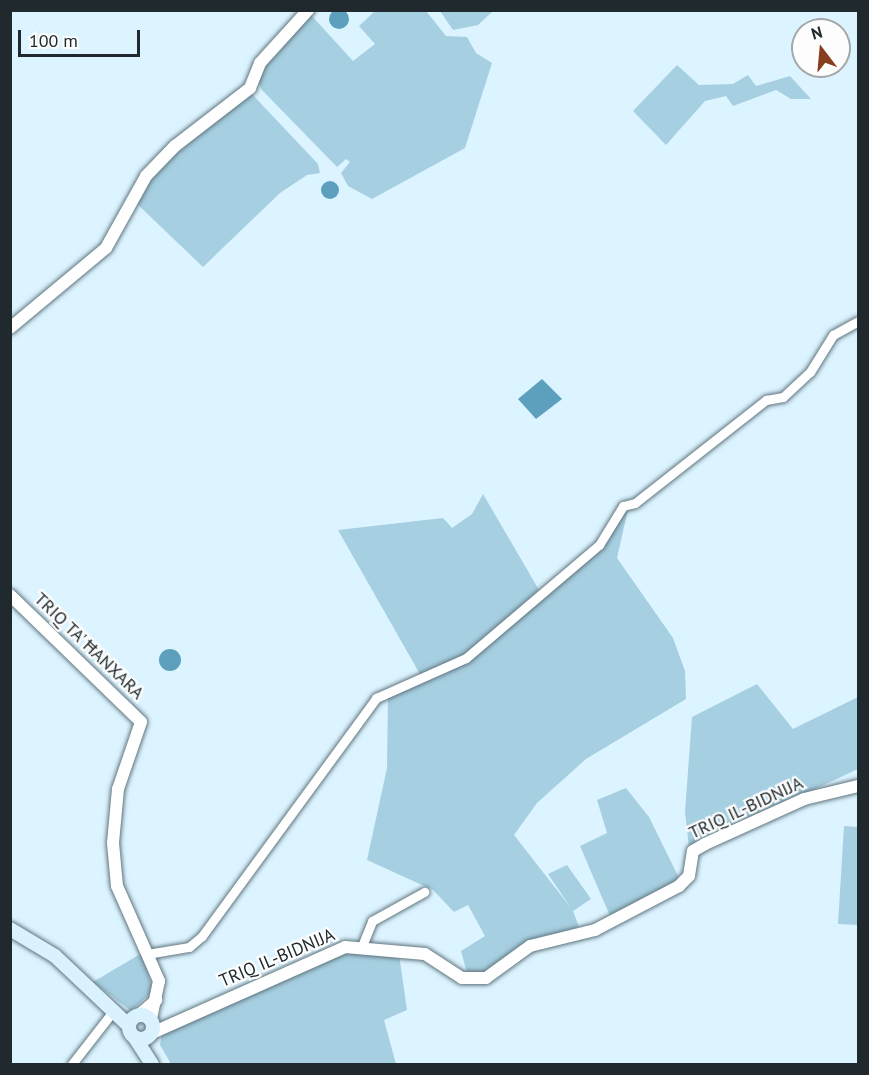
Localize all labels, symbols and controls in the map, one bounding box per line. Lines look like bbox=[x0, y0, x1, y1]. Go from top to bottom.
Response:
scale bar bbox=[21, 18, 142, 56]
north arrow bbox=[791, 18, 851, 78]
text: N bbox=[809, 22, 824, 44]
text: 100 m bbox=[29, 29, 78, 52]
street label: TRIQ TA' ĦANXARA bbox=[29, 587, 149, 705]
street label: TRIQ IL-BIDNIJA bbox=[686, 772, 806, 844]
street label: TRIQ IL-BIDNIJA bbox=[216, 924, 338, 992]

